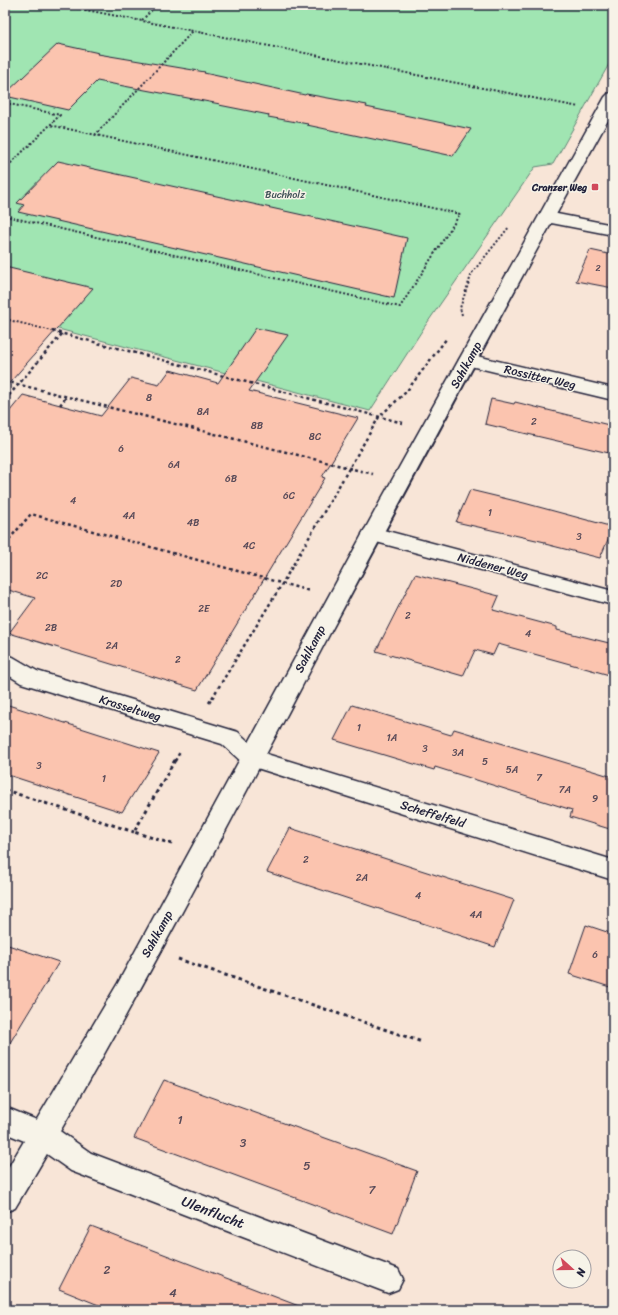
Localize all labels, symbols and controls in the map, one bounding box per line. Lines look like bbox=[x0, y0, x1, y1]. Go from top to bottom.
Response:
place label: Cranzer Weg bbox=[531, 179, 588, 197]
marker: Cranzer Weg bbox=[590, 182, 600, 192]
park label: Buchholz bbox=[265, 186, 305, 204]
house number: 2 bbox=[595, 260, 601, 276]
street label: Sahlkamp bbox=[444, 337, 488, 393]
street label: Rossitter Weg bbox=[502, 358, 578, 396]
house number: 8 bbox=[146, 389, 152, 407]
house number: 8A bbox=[197, 403, 209, 421]
house number: 2 bbox=[531, 413, 537, 431]
house number: 8B bbox=[251, 417, 264, 435]
house number: 8C bbox=[309, 428, 322, 446]
house number: 6 bbox=[118, 440, 124, 458]
house number: 6A bbox=[168, 456, 180, 474]
house number: 6B bbox=[225, 470, 238, 488]
house number: 6C bbox=[283, 487, 296, 505]
house number: 4 bbox=[70, 492, 76, 510]
house number: 1 bbox=[488, 504, 492, 522]
house number: 4A bbox=[123, 507, 135, 525]
house number: 4B bbox=[187, 514, 200, 532]
house number: 3 bbox=[576, 528, 582, 546]
house number: 4C bbox=[243, 537, 256, 555]
street label: Niddener Weg bbox=[455, 546, 531, 586]
house number: 2C bbox=[36, 567, 49, 585]
house number: 2D bbox=[110, 575, 122, 593]
house number: 2E bbox=[198, 600, 211, 618]
house number: 2 bbox=[405, 607, 411, 625]
house number: 2B bbox=[45, 619, 58, 637]
street label: Sahlkamp bbox=[288, 621, 332, 677]
house number: 4 bbox=[525, 625, 531, 643]
house number: 2A bbox=[106, 637, 118, 655]
house number: 2 bbox=[175, 651, 181, 669]
street label: Krasseltweg bbox=[96, 688, 164, 728]
house number: 1 bbox=[357, 719, 361, 737]
house number: 1A bbox=[387, 729, 397, 747]
house number: 3 bbox=[422, 740, 428, 758]
house number: 3A bbox=[452, 744, 464, 762]
house number: 5 bbox=[482, 753, 488, 771]
house number: 3 bbox=[36, 757, 42, 775]
house number: 5A bbox=[506, 761, 518, 779]
house number: 7 bbox=[536, 769, 543, 787]
house number: 1 bbox=[102, 770, 106, 788]
house number: 7A bbox=[559, 781, 571, 799]
house number: 9 bbox=[592, 790, 598, 808]
street label: Scheffelfeld bbox=[398, 794, 469, 835]
house number: 2 bbox=[303, 851, 309, 869]
house number: 2A bbox=[356, 869, 368, 887]
house number: 4 bbox=[415, 887, 421, 905]
street label: Sahlkamp bbox=[135, 906, 179, 962]
house number: 4A bbox=[470, 906, 482, 924]
house number: 6 bbox=[592, 946, 598, 964]
house number: 1 bbox=[177, 1109, 183, 1131]
house number: 3 bbox=[240, 1132, 247, 1154]
house number: 5 bbox=[303, 1155, 311, 1177]
house number: 7 bbox=[369, 1179, 377, 1201]
street label: Ulenflucht bbox=[178, 1189, 248, 1236]
north arrow bbox=[552, 1249, 592, 1289]
house number: 2 bbox=[104, 1259, 111, 1281]
text: N bbox=[570, 1265, 591, 1280]
house number: 4 bbox=[169, 1282, 177, 1304]

